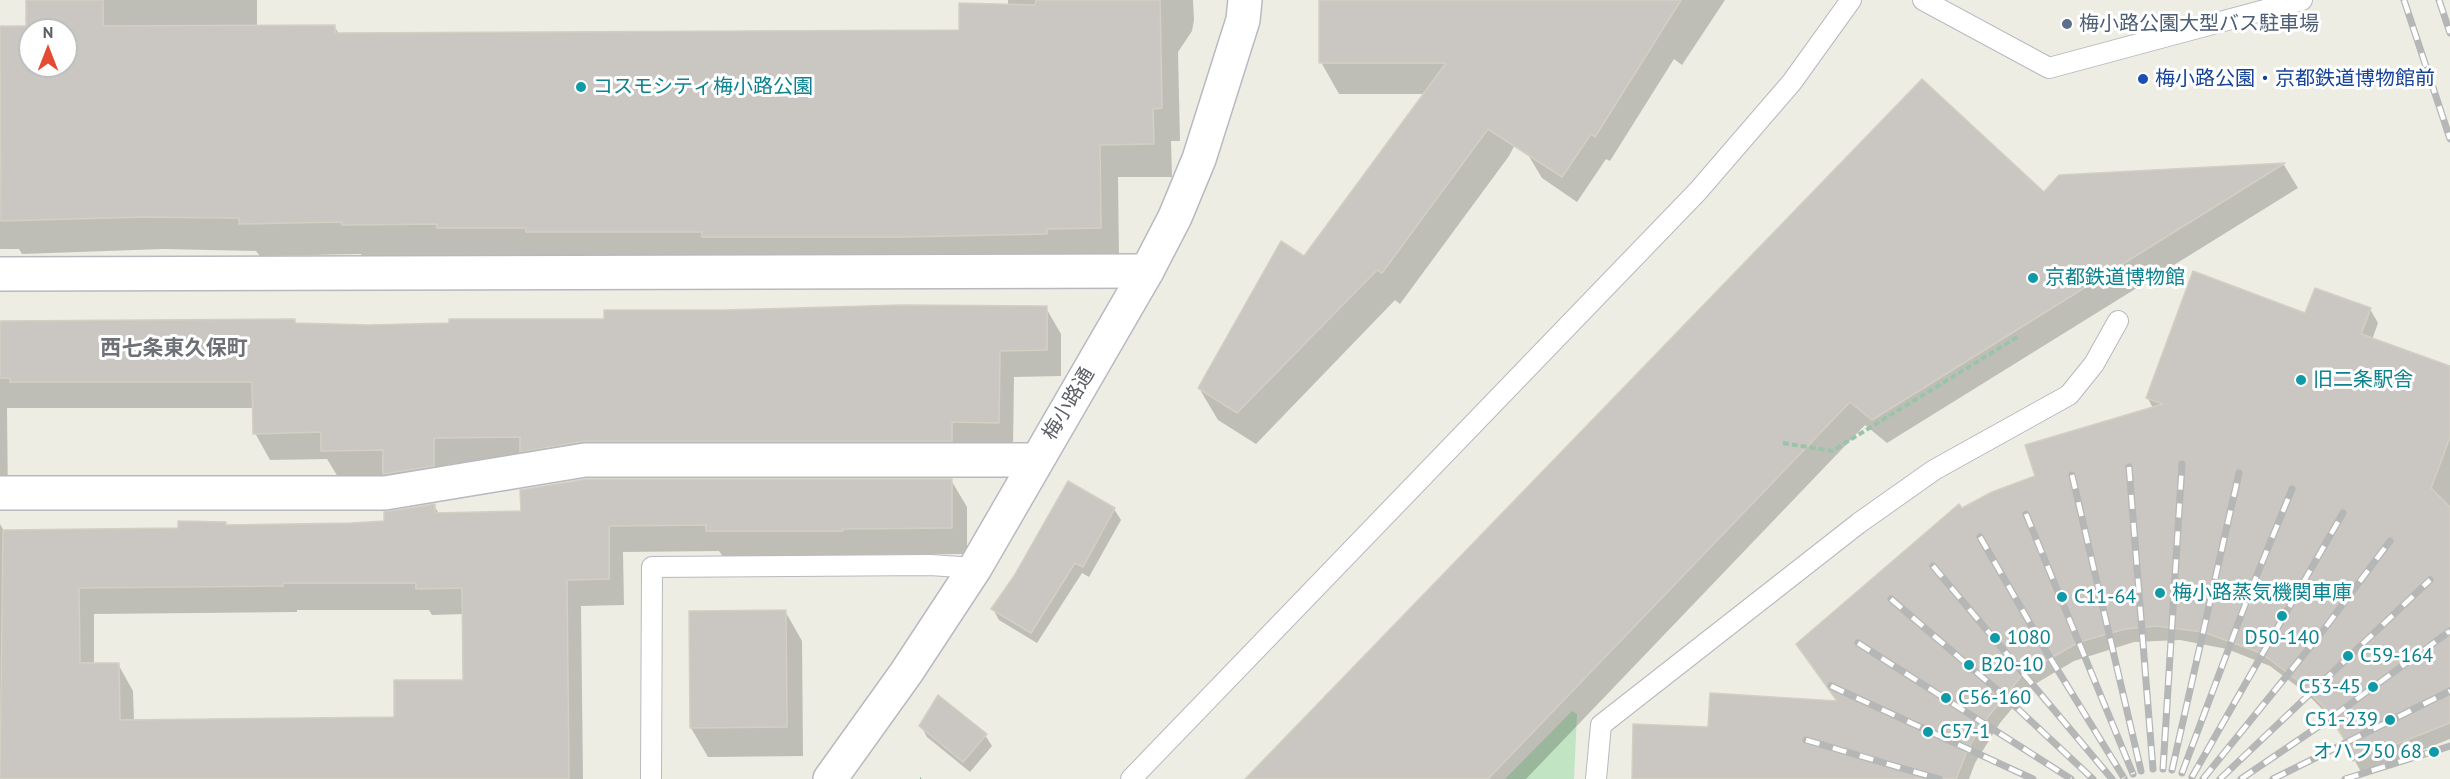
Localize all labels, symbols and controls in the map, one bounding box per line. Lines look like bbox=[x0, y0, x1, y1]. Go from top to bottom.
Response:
place label: 梅小路公園大型バス駐車場 bbox=[2079, 12, 2319, 36]
marker: 梅小路公園大型バス駐車場 bbox=[2060, 17, 2074, 31]
north arrow bbox=[18, 18, 78, 78]
text: N bbox=[43, 22, 53, 42]
place label: 梅小路公園・京都鉄道博物館前 bbox=[2155, 67, 2435, 91]
marker: 梅小路公園・京都鉄道博物館前 bbox=[2136, 72, 2150, 86]
place label: コスモシティ梅小路公園 bbox=[593, 75, 813, 99]
marker: コスモシティ梅小路公園 bbox=[574, 80, 588, 94]
place label: 京都鉄道博物館 bbox=[2045, 266, 2185, 290]
marker: 京都鉄道博物館 bbox=[2026, 271, 2040, 285]
district label: 西七条東久保町 bbox=[101, 336, 247, 362]
street label: 梅小路通 bbox=[1038, 364, 1100, 444]
place label: 旧二条駅舎 bbox=[2313, 368, 2413, 392]
marker: 旧二条駅舎 bbox=[2294, 373, 2308, 387]
place label: 梅小路蒸気機関車庫 bbox=[2172, 581, 2352, 605]
place label: C11-64 bbox=[2074, 585, 2136, 609]
marker: 梅小路蒸気機関車庫 bbox=[2153, 586, 2167, 600]
marker: C11-64 bbox=[2055, 590, 2069, 604]
marker: D50-140 bbox=[2275, 609, 2289, 623]
place label: 1080 bbox=[2007, 626, 2051, 650]
place label: D50-140 bbox=[2245, 626, 2319, 650]
marker: 1080 bbox=[1988, 631, 2002, 645]
place label: C59-164 bbox=[2360, 644, 2433, 668]
marker: C59-164 bbox=[2341, 649, 2355, 663]
place label: B20-10 bbox=[1981, 653, 2043, 677]
marker: B20-10 bbox=[1962, 658, 1976, 672]
place label: C53-45 bbox=[2299, 675, 2361, 699]
marker: C53-45 bbox=[2366, 680, 2380, 694]
place label: C56-160 bbox=[1958, 686, 2031, 710]
marker: C56-160 bbox=[1939, 691, 1953, 705]
place label: C51-239 bbox=[2305, 708, 2378, 732]
marker: C51-239 bbox=[2383, 713, 2397, 727]
place label: C57-1 bbox=[1940, 720, 1990, 744]
marker: C57-1 bbox=[1921, 725, 1935, 739]
place label: オハフ50 68 bbox=[2313, 740, 2422, 764]
marker: オハフ50 68 bbox=[2427, 745, 2441, 759]

